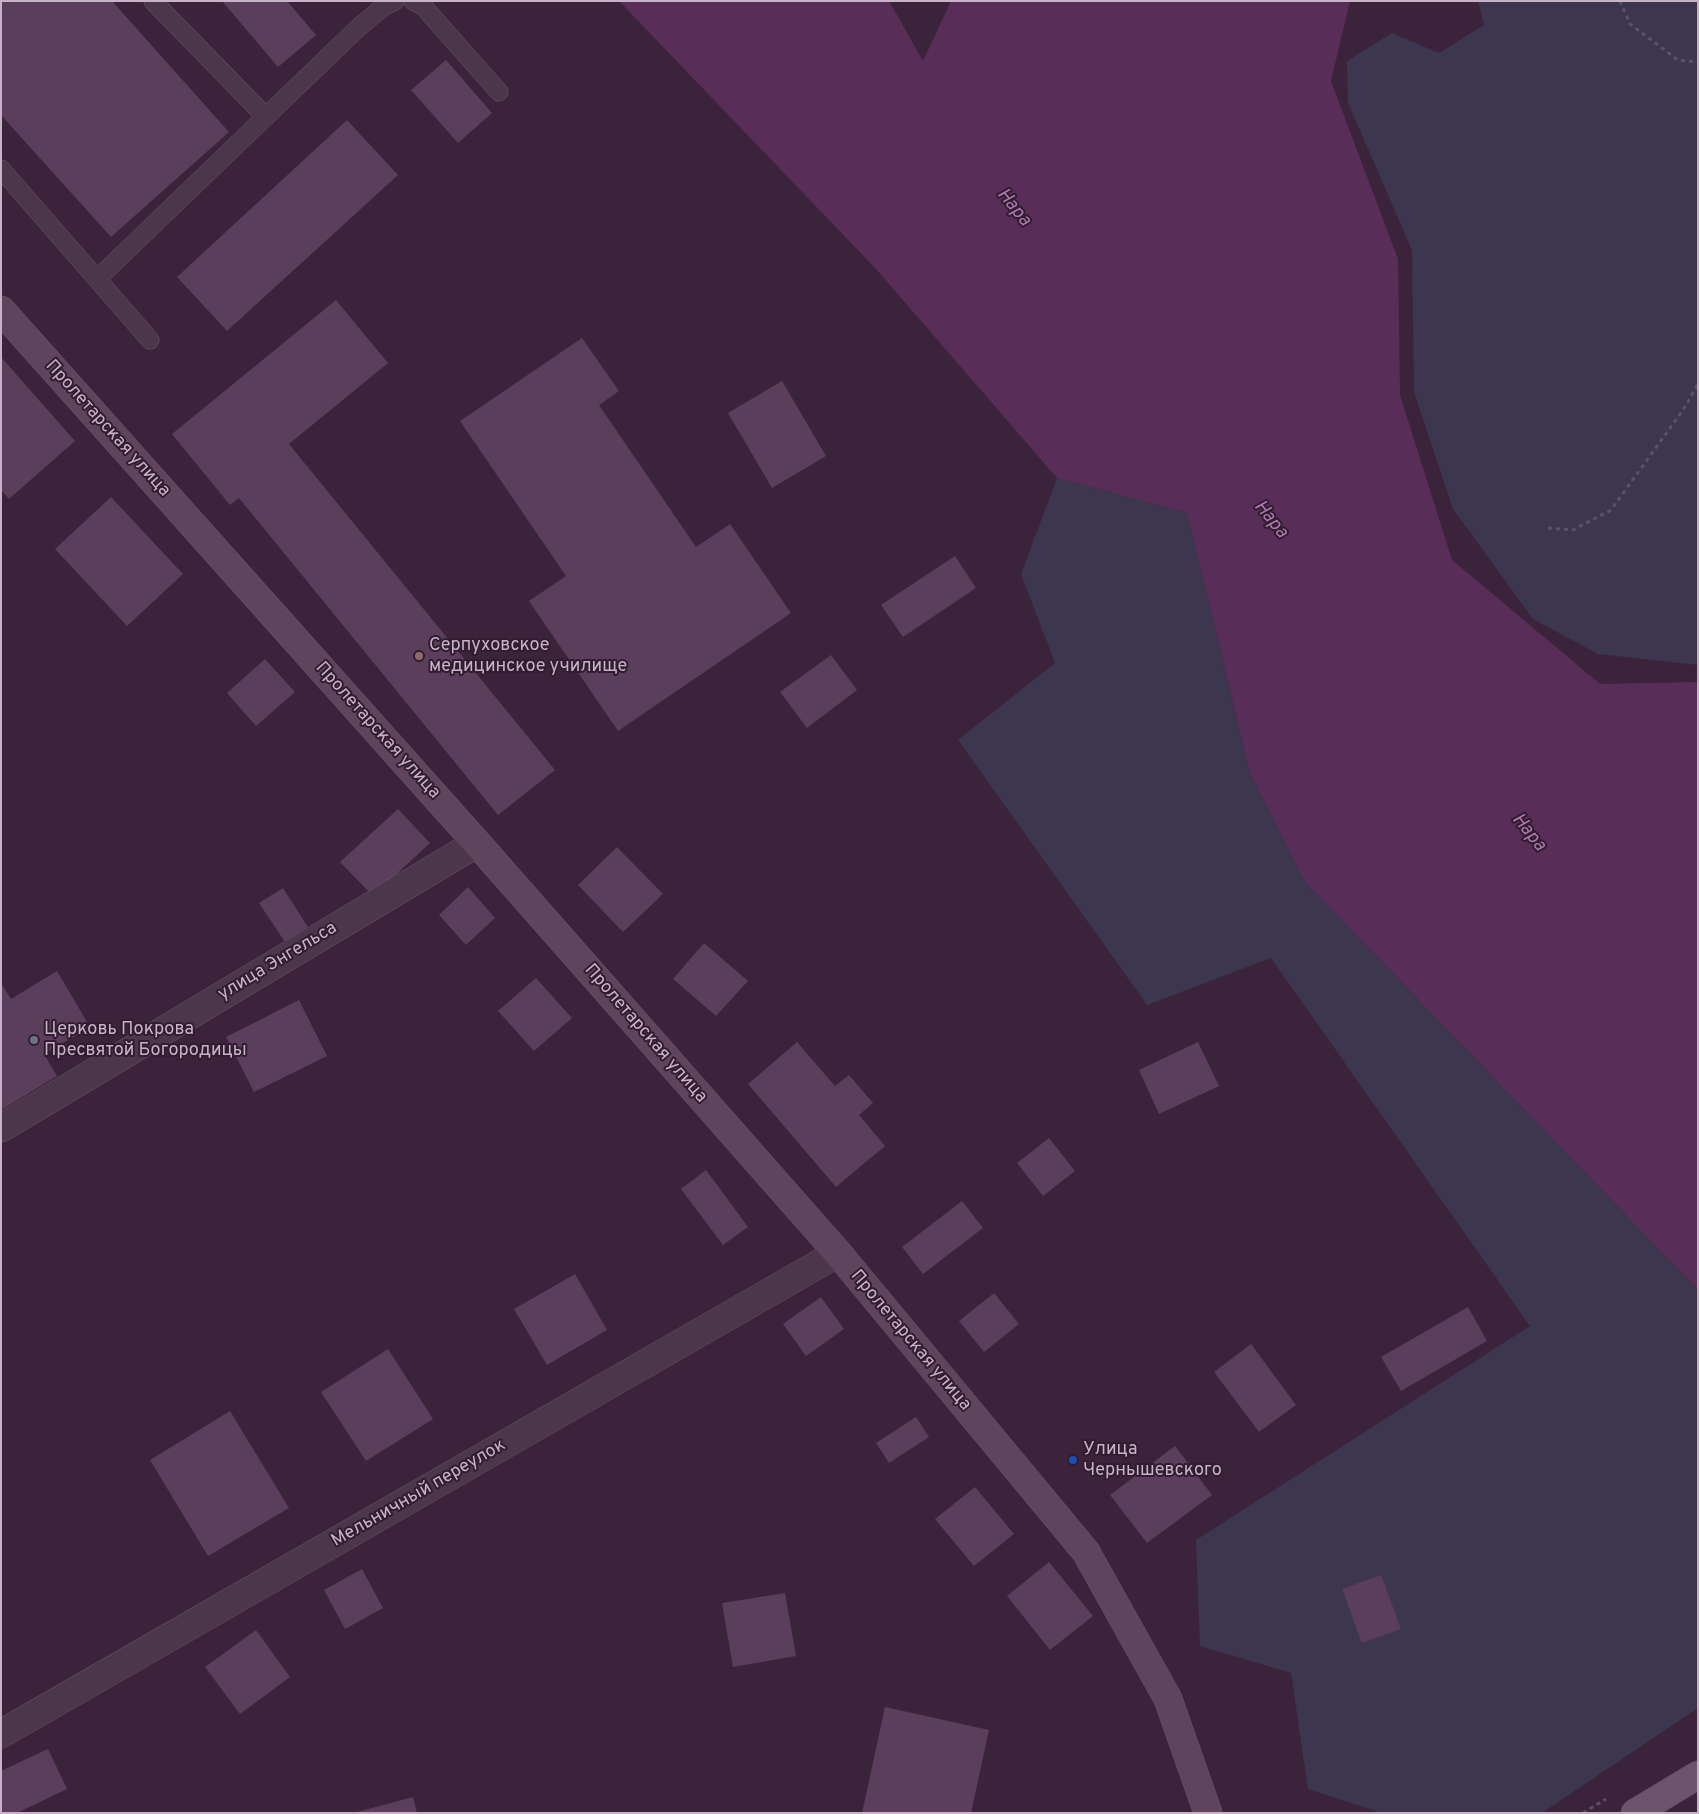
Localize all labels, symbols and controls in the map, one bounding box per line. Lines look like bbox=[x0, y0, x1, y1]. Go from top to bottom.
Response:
water label: Нара bbox=[991, 184, 1035, 232]
street label: Пролетарская улица bbox=[40, 356, 174, 502]
water label: Нара bbox=[1248, 496, 1292, 544]
place label: Серпуховское медицинское училище bbox=[429, 635, 627, 678]
marker: Серпуховское медицинское училище bbox=[413, 650, 425, 662]
street label: Пролетарская улица bbox=[310, 658, 444, 804]
water label: Нара bbox=[1506, 809, 1550, 857]
street label: улица Энгельса bbox=[215, 918, 341, 1006]
street label: Пролетарская улица bbox=[579, 960, 711, 1108]
place label: Церковь Покрова Пресвятой Богородицы bbox=[44, 1019, 247, 1062]
marker: Церковь Покрова Пресвятой Богородицы bbox=[28, 1034, 40, 1046]
street label: Пролетарская улица bbox=[845, 1266, 975, 1416]
street label: Мельничный переулок bbox=[328, 1435, 510, 1553]
place label: Улица Чернышевского bbox=[1083, 1439, 1222, 1482]
marker: Улица Чернышевского bbox=[1067, 1454, 1079, 1466]

